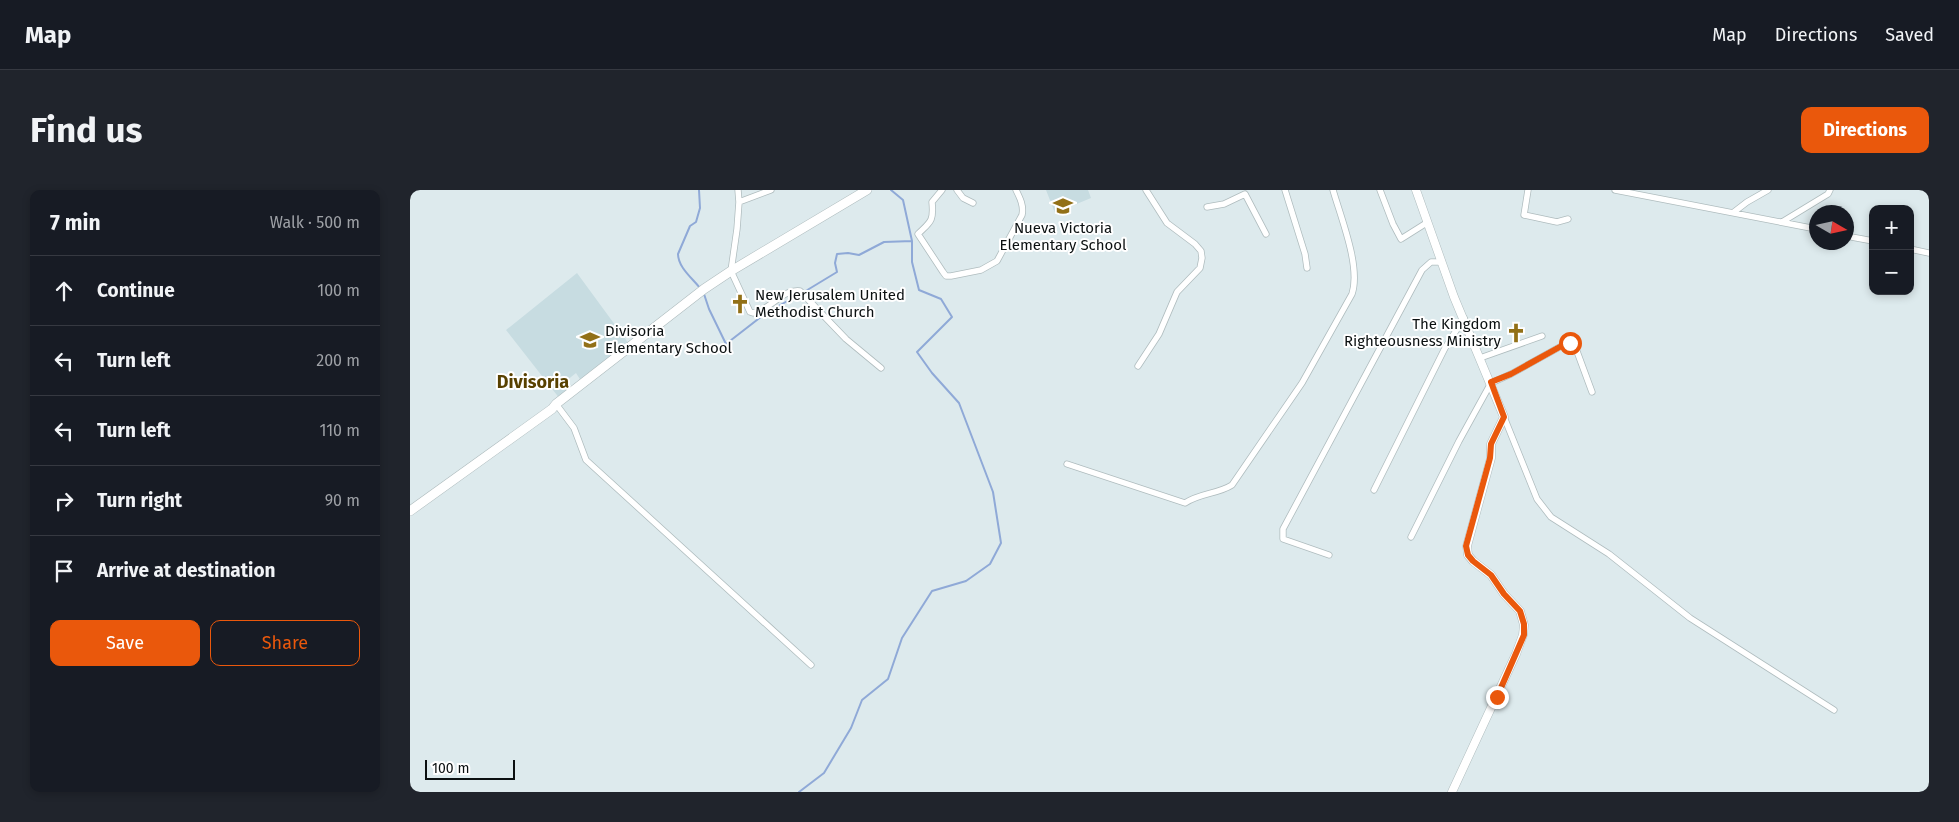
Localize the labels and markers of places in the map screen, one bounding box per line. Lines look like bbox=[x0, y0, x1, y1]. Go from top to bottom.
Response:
school or university icon: Nueva Victoria Elementary School bbox=[1052, 195, 1074, 217]
place label: Nueva Victoria Elementary School bbox=[1000, 219, 1127, 254]
place label: New Jerusalem United Methodist Church bbox=[755, 286, 905, 321]
church icon: New Jerusalem United Methodist Church bbox=[729, 293, 751, 315]
place label: The Kingdom Righteousness Ministry bbox=[1344, 315, 1502, 350]
place label: Divisoria Elementary School bbox=[605, 322, 733, 357]
church icon: The Kingdom Righteousness Ministry bbox=[1505, 322, 1527, 344]
school or university icon: Divisoria Elementary School bbox=[579, 329, 601, 351]

